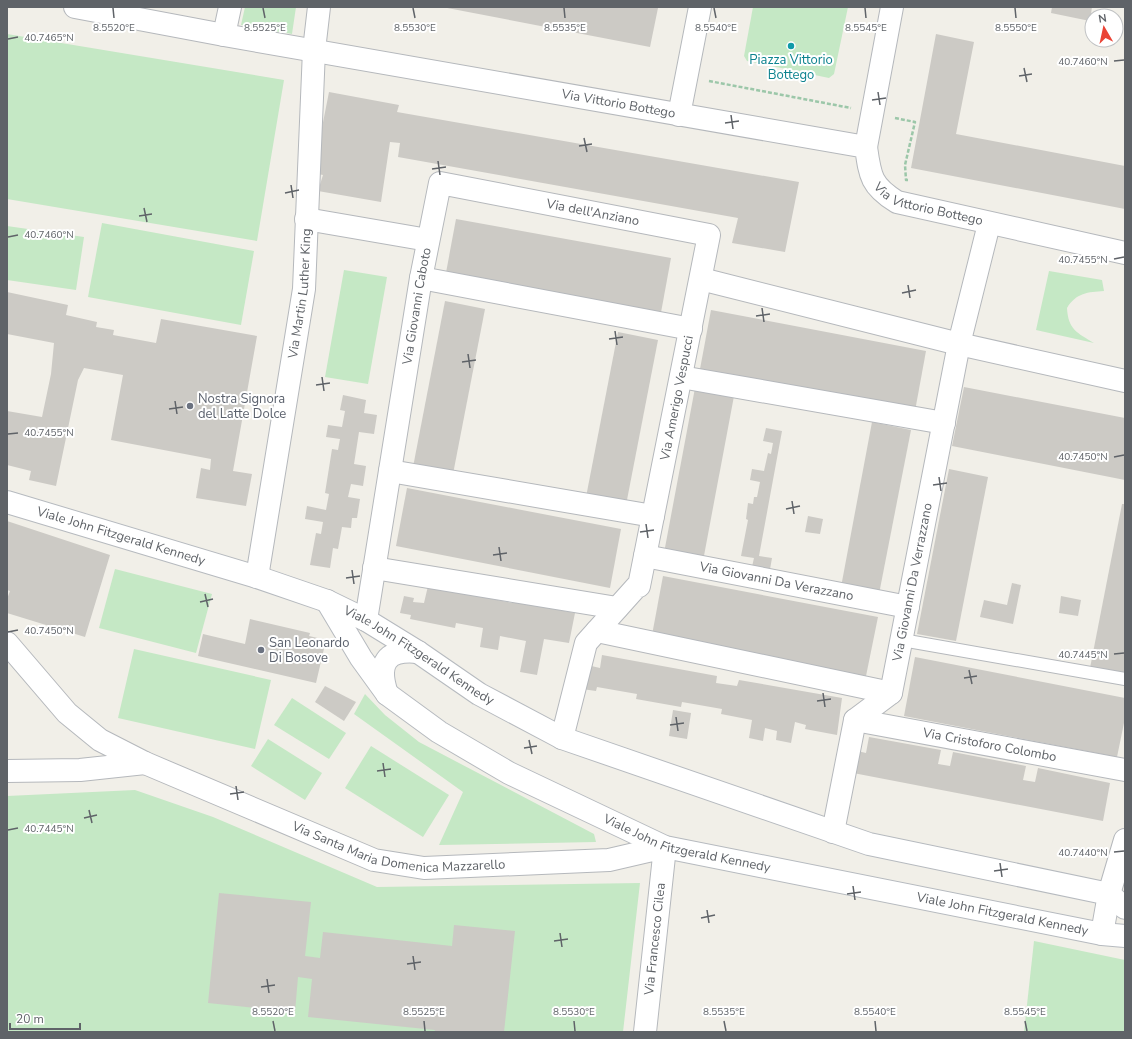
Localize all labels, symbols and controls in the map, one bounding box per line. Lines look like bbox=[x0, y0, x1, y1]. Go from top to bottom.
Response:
north arrow bbox=[1084, 8, 1124, 48]
text: N bbox=[1097, 11, 1108, 27]
text: 8.5520°E bbox=[93, 21, 135, 35]
text: 8.5525°E bbox=[244, 21, 286, 35]
text: 8.5530°E bbox=[394, 21, 436, 35]
text: 8.5535°E bbox=[544, 21, 586, 35]
text: 8.5540°E bbox=[695, 21, 737, 35]
text: 8.5545°E bbox=[845, 21, 887, 35]
text: 8.5550°E bbox=[995, 21, 1037, 35]
text: 40.7465°N bbox=[24, 31, 74, 45]
marker: Piazza Vittorio Bottego bbox=[786, 41, 796, 51]
place label: Piazza Vittorio Bottego bbox=[749, 51, 833, 84]
text: 40.7460°N bbox=[1058, 55, 1108, 69]
street label: Via Vittorio Bottego bbox=[559, 85, 677, 123]
street label: Via Vittorio Bottego bbox=[869, 178, 985, 230]
street label: Via dell'Anziano bbox=[544, 195, 641, 230]
text: 40.7460°N bbox=[24, 228, 74, 242]
street label: Via Martin Luther King bbox=[284, 228, 316, 361]
street label: Via Giovanni Caboto bbox=[398, 246, 436, 367]
text: 40.7455°N bbox=[1058, 253, 1108, 267]
street label: Via Amerigo Vespucci bbox=[656, 334, 698, 463]
place label: Nostra Signora del Latte Dolce bbox=[198, 390, 286, 423]
marker: Nostra Signora del Latte Dolce bbox=[185, 401, 195, 411]
text: 40.7455°N bbox=[24, 426, 74, 440]
text: 40.7450°N bbox=[1058, 450, 1108, 464]
street label: Via Giovanni Da Verrazzano bbox=[888, 501, 937, 664]
street label: Viale John Fitzgerald Kennedy bbox=[34, 502, 208, 570]
street label: Via Giovanni Da Verazzano bbox=[697, 558, 855, 605]
street label: Viale John Fitzgerald Kennedy bbox=[340, 601, 498, 710]
text: 40.7450°N bbox=[24, 624, 74, 638]
place label: San Leonardo Di Bosove bbox=[269, 634, 349, 667]
marker: San Leonardo Di Bosove bbox=[256, 645, 266, 655]
text: 40.7445°N bbox=[1058, 648, 1108, 662]
street label: Via Cristoforo Colombo bbox=[920, 724, 1058, 766]
street label: Viale John Fitzgerald Kennedy bbox=[599, 810, 772, 877]
street label: Via Santa Maria Domenica Mazzarello bbox=[288, 817, 506, 877]
text: 40.7445°N bbox=[24, 822, 74, 836]
text: 40.7440°N bbox=[1058, 846, 1108, 860]
street label: Via Francesco Cilea bbox=[640, 882, 670, 997]
street label: Viale John Fitzgerald Kennedy bbox=[914, 888, 1090, 940]
scale bar bbox=[10, 1005, 80, 1031]
text: 8.5520°E bbox=[252, 1005, 294, 1019]
text: 8.5525°E bbox=[403, 1005, 445, 1019]
text: 8.5530°E bbox=[553, 1005, 595, 1019]
text: 8.5535°E bbox=[703, 1005, 745, 1019]
text: 8.5540°E bbox=[854, 1005, 896, 1019]
text: 8.5545°E bbox=[1004, 1005, 1046, 1019]
text: 20 m bbox=[16, 1011, 44, 1027]

